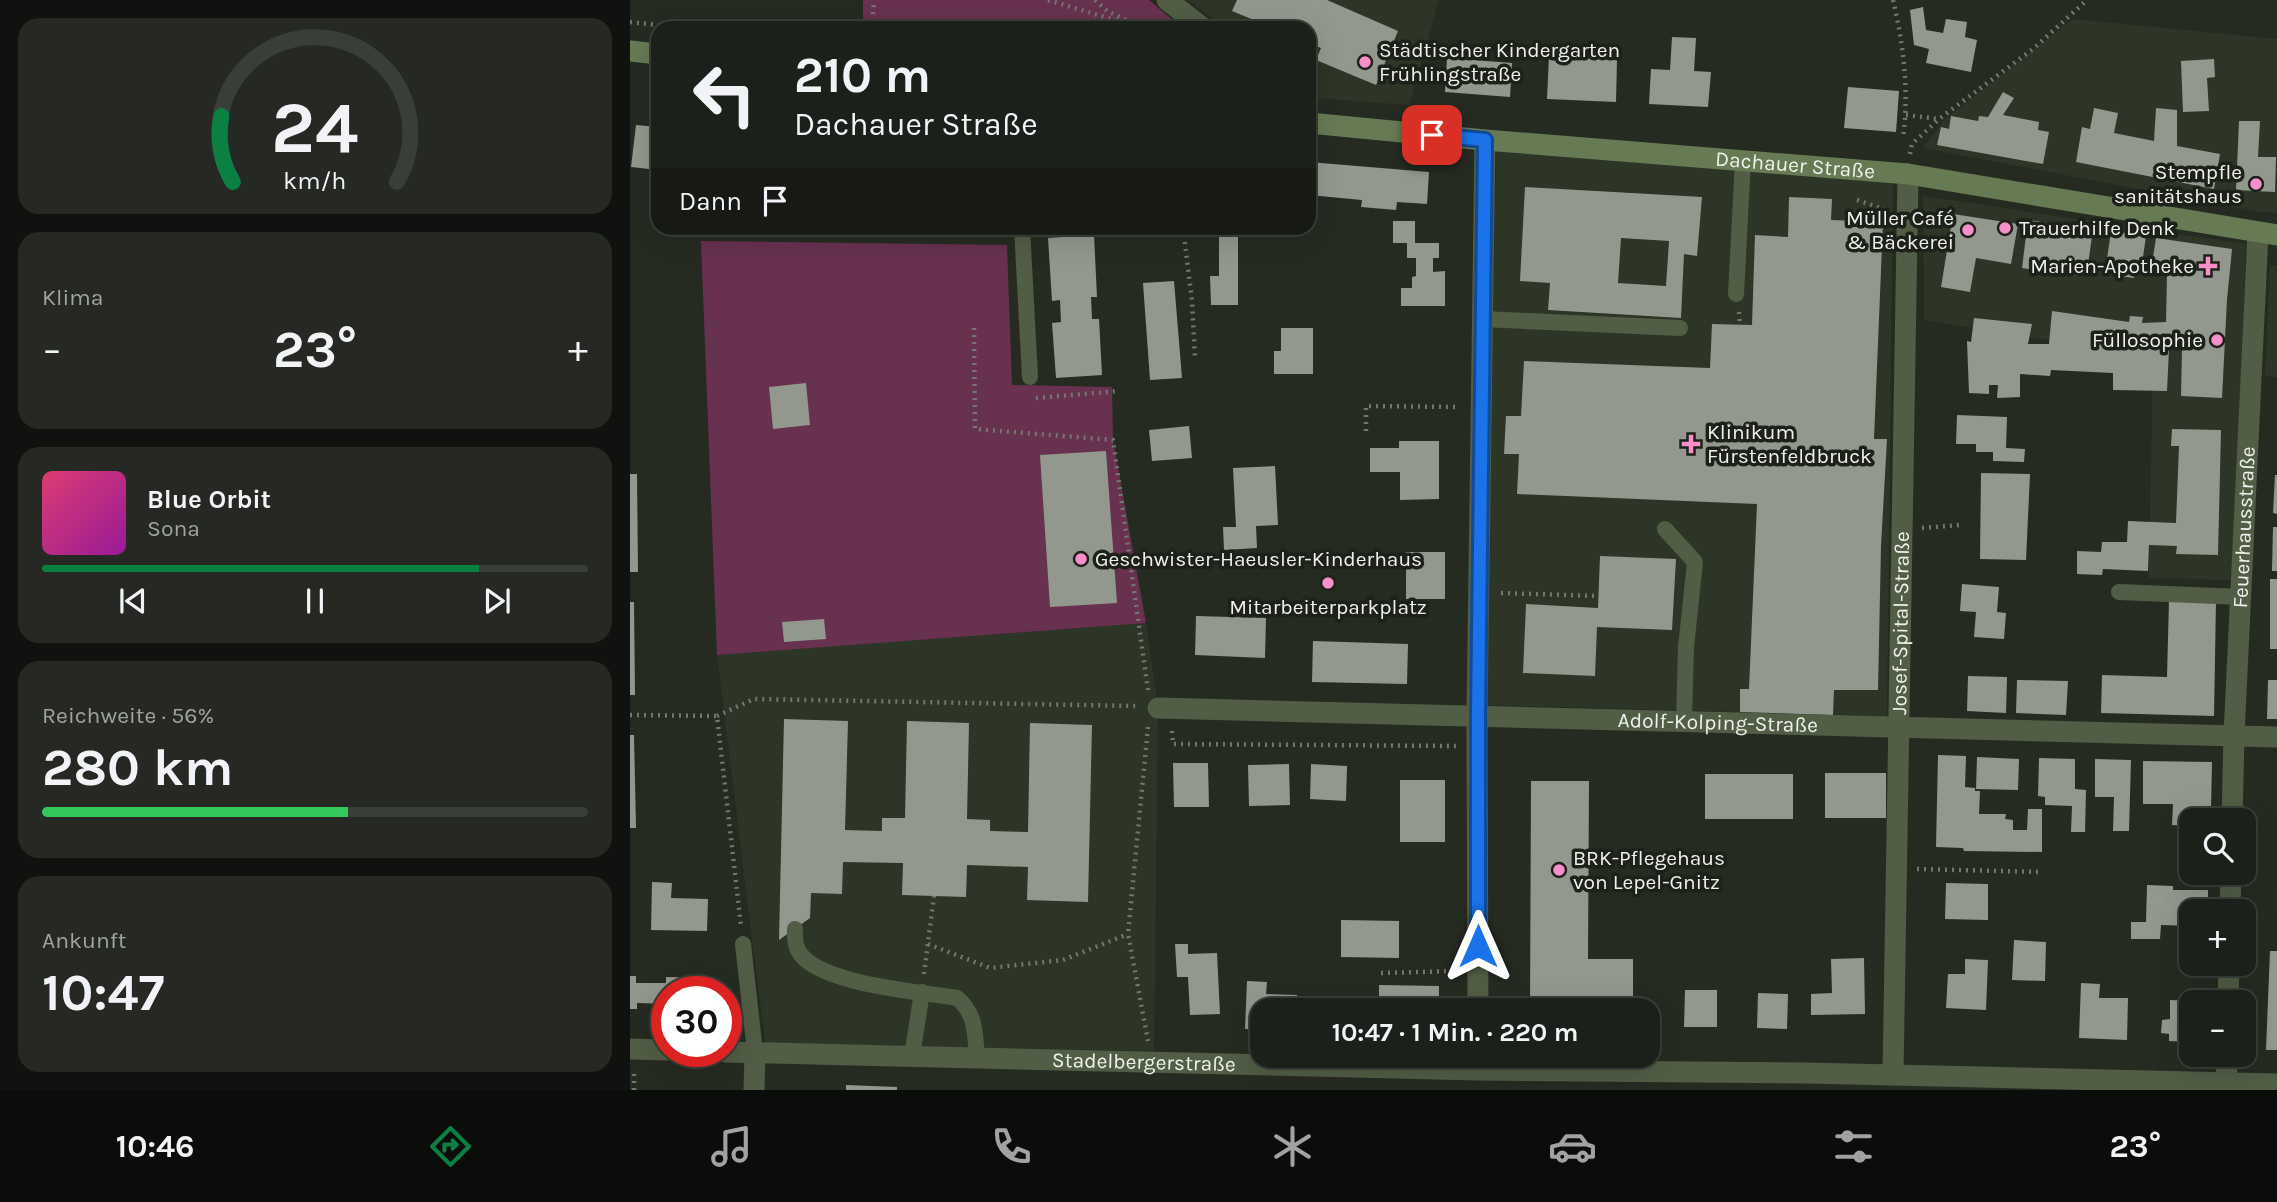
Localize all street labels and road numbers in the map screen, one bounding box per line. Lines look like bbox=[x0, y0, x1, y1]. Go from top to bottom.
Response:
street label: Dachauer Straße bbox=[1714, 147, 1876, 183]
street label: Feuerhausstraße bbox=[2228, 446, 2260, 609]
street label: Josef-Spital-Straße bbox=[1887, 531, 1914, 715]
street label: Adolf-Kolping-Straße bbox=[1617, 708, 1818, 737]
street label: Stadelbergerstraße bbox=[1052, 1048, 1236, 1076]

